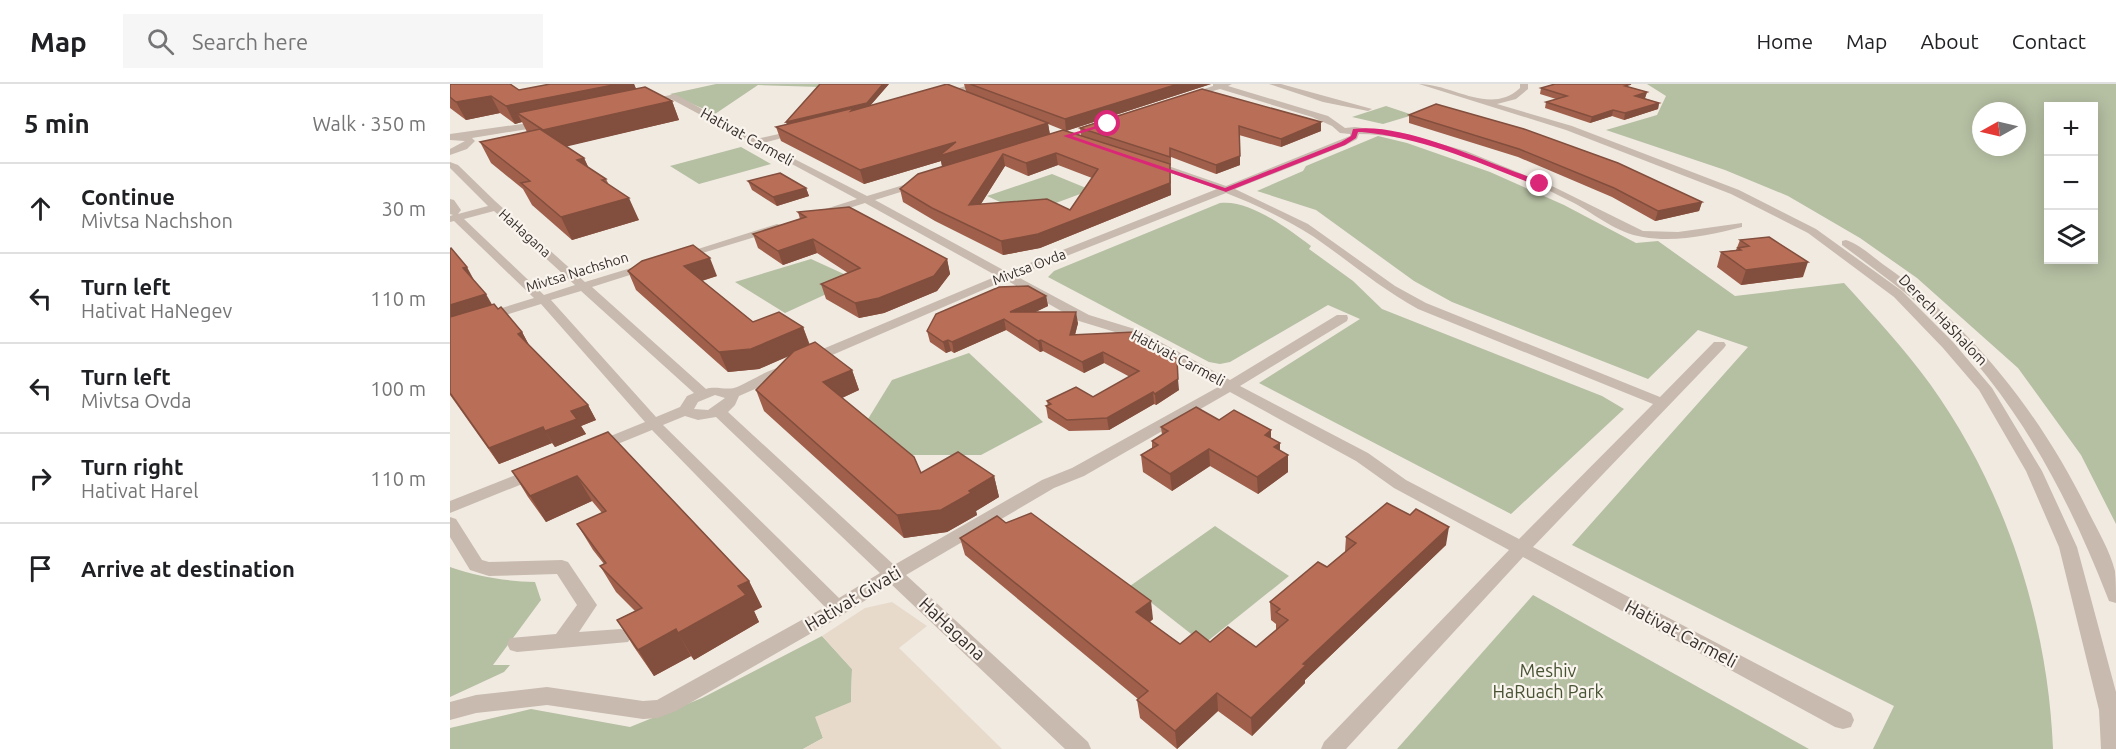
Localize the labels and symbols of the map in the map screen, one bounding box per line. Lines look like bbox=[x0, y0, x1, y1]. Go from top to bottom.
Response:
north arrow bbox=[1972, 102, 2026, 156]
street label: Hativat Carmeli bbox=[698, 104, 797, 169]
route start bbox=[1094, 110, 1120, 136]
route end bbox=[1526, 170, 1552, 196]
street label: HaHagana bbox=[496, 206, 554, 260]
street label: Mivtsa Ovda bbox=[990, 246, 1068, 288]
street label: Mivtsa Nachshon bbox=[524, 249, 630, 295]
street label: Derech HaShalom bbox=[1896, 271, 1991, 369]
street label: Hativat Carmeli bbox=[1129, 326, 1228, 389]
street label: Hativat Givati bbox=[801, 562, 904, 635]
street label: HaHagana bbox=[916, 593, 990, 664]
street label: Hativat Carmeli bbox=[1622, 595, 1741, 671]
park label: Meshiv HaRuach Park bbox=[1492, 660, 1604, 701]

